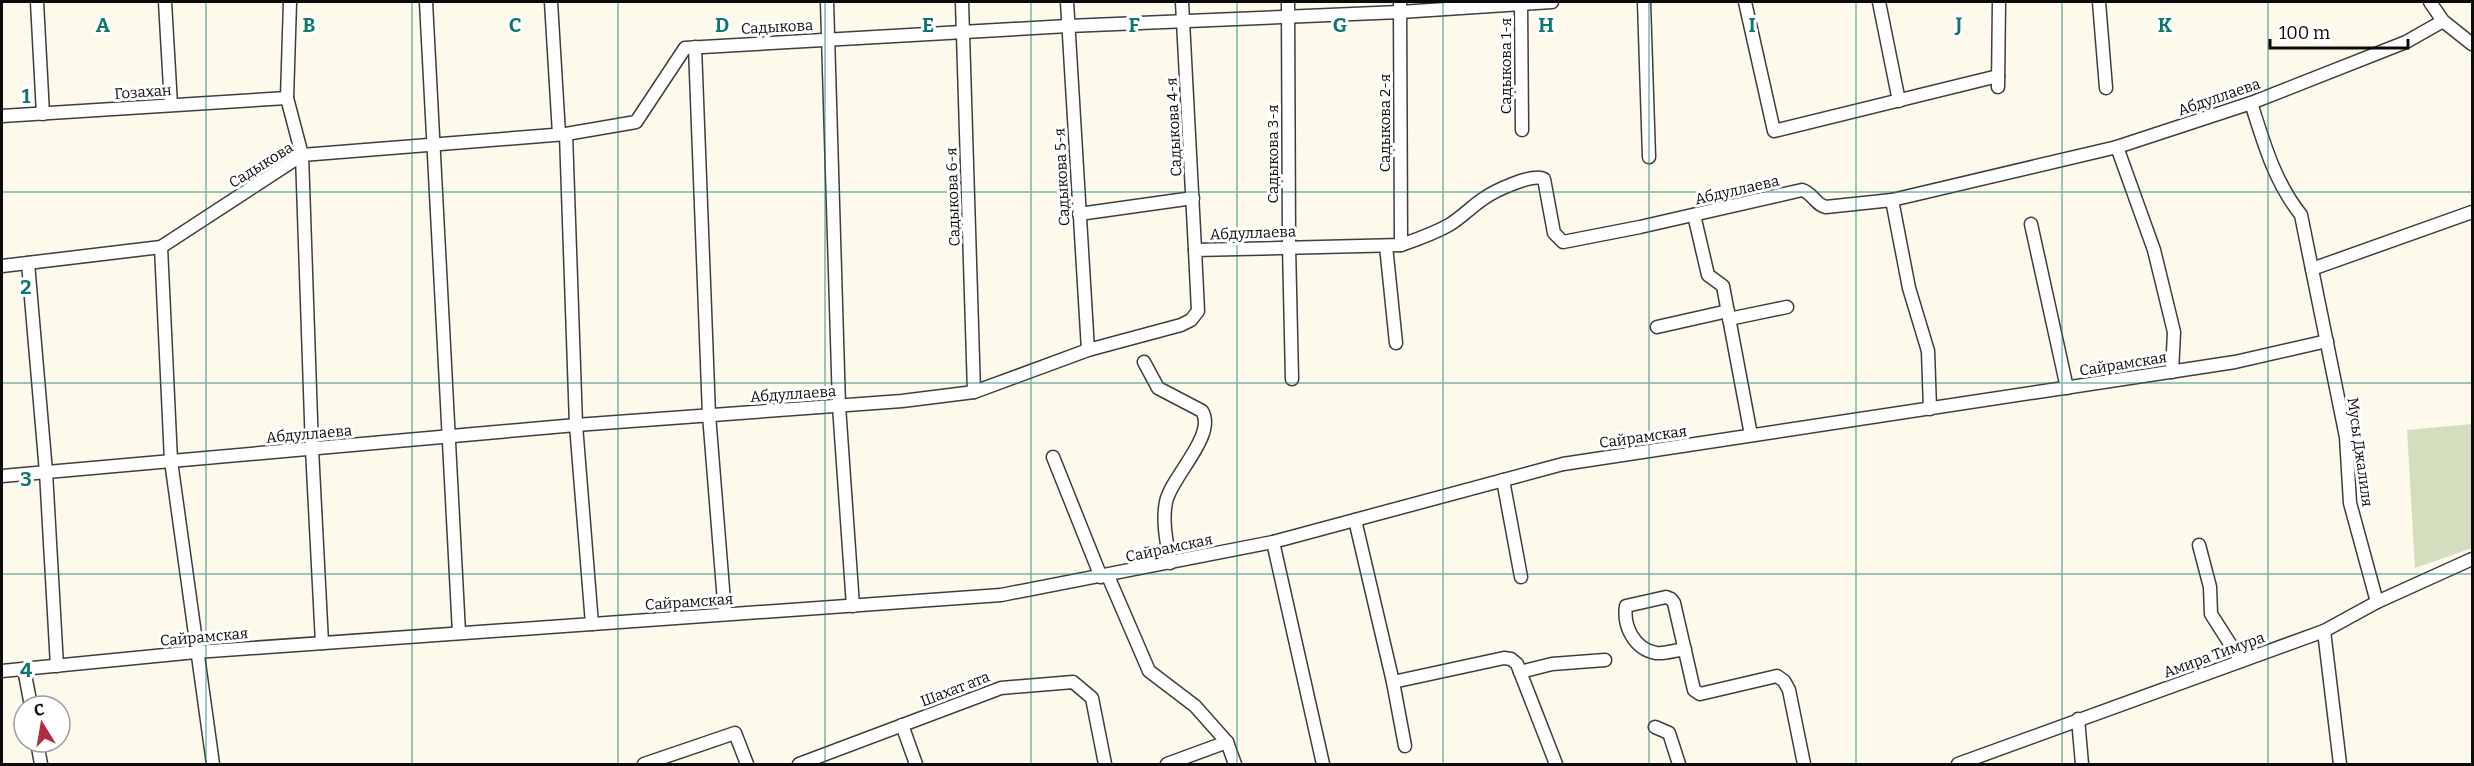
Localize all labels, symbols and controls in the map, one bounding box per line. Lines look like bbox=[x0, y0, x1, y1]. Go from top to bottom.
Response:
scale bar bbox=[2270, 12, 2408, 50]
text: A bbox=[96, 13, 111, 37]
text: B bbox=[303, 13, 316, 37]
text: C bbox=[509, 13, 521, 37]
text: D bbox=[715, 13, 729, 37]
text: E bbox=[922, 13, 934, 37]
text: F bbox=[1128, 13, 1140, 37]
text: G bbox=[1333, 13, 1347, 37]
text: H bbox=[1538, 13, 1554, 37]
text: I bbox=[1748, 13, 1756, 37]
text: J bbox=[1955, 13, 1963, 37]
text: K bbox=[2158, 13, 2173, 37]
street label: Садыкова bbox=[740, 16, 814, 38]
street label: Садыкова 1-я bbox=[1497, 18, 1515, 114]
text: 100 m bbox=[2279, 22, 2330, 44]
street label: Садыкова 2-я bbox=[1376, 74, 1394, 172]
street label: Абдуллаева bbox=[2175, 74, 2263, 120]
street label: Садыкова 4-я bbox=[1162, 77, 1186, 177]
street label: Гозахан bbox=[114, 81, 172, 103]
text: 1 bbox=[22, 84, 31, 108]
street label: Садыкова 3-я bbox=[1264, 105, 1282, 203]
street label: Садыкова 5-я bbox=[1050, 127, 1074, 227]
street label: Садыкова bbox=[226, 138, 296, 192]
street label: Садыкова 6-я bbox=[942, 147, 964, 247]
street label: Абдуллаева bbox=[1693, 172, 1781, 208]
street label: Абдуллаева bbox=[1210, 223, 1296, 243]
text: 2 bbox=[20, 275, 32, 299]
street label: Сайрамская bbox=[2078, 348, 2168, 380]
street label: Абдуллаева bbox=[749, 382, 837, 406]
street label: Мусы Джалиля bbox=[2343, 396, 2377, 508]
street label: Абдуллаева bbox=[265, 421, 353, 447]
street label: Сайрамская bbox=[1598, 422, 1688, 452]
text: 3 bbox=[20, 467, 32, 491]
street label: Сайрамская bbox=[1124, 530, 1214, 566]
street label: Сайрамская bbox=[644, 590, 734, 614]
street label: Сайрамская bbox=[159, 624, 249, 650]
street label: Амира Тимура bbox=[2161, 628, 2267, 682]
text: 4 bbox=[20, 658, 32, 682]
street label: Шахат ата bbox=[918, 668, 992, 710]
north arrow bbox=[12, 694, 72, 754]
text: С bbox=[32, 699, 46, 720]

